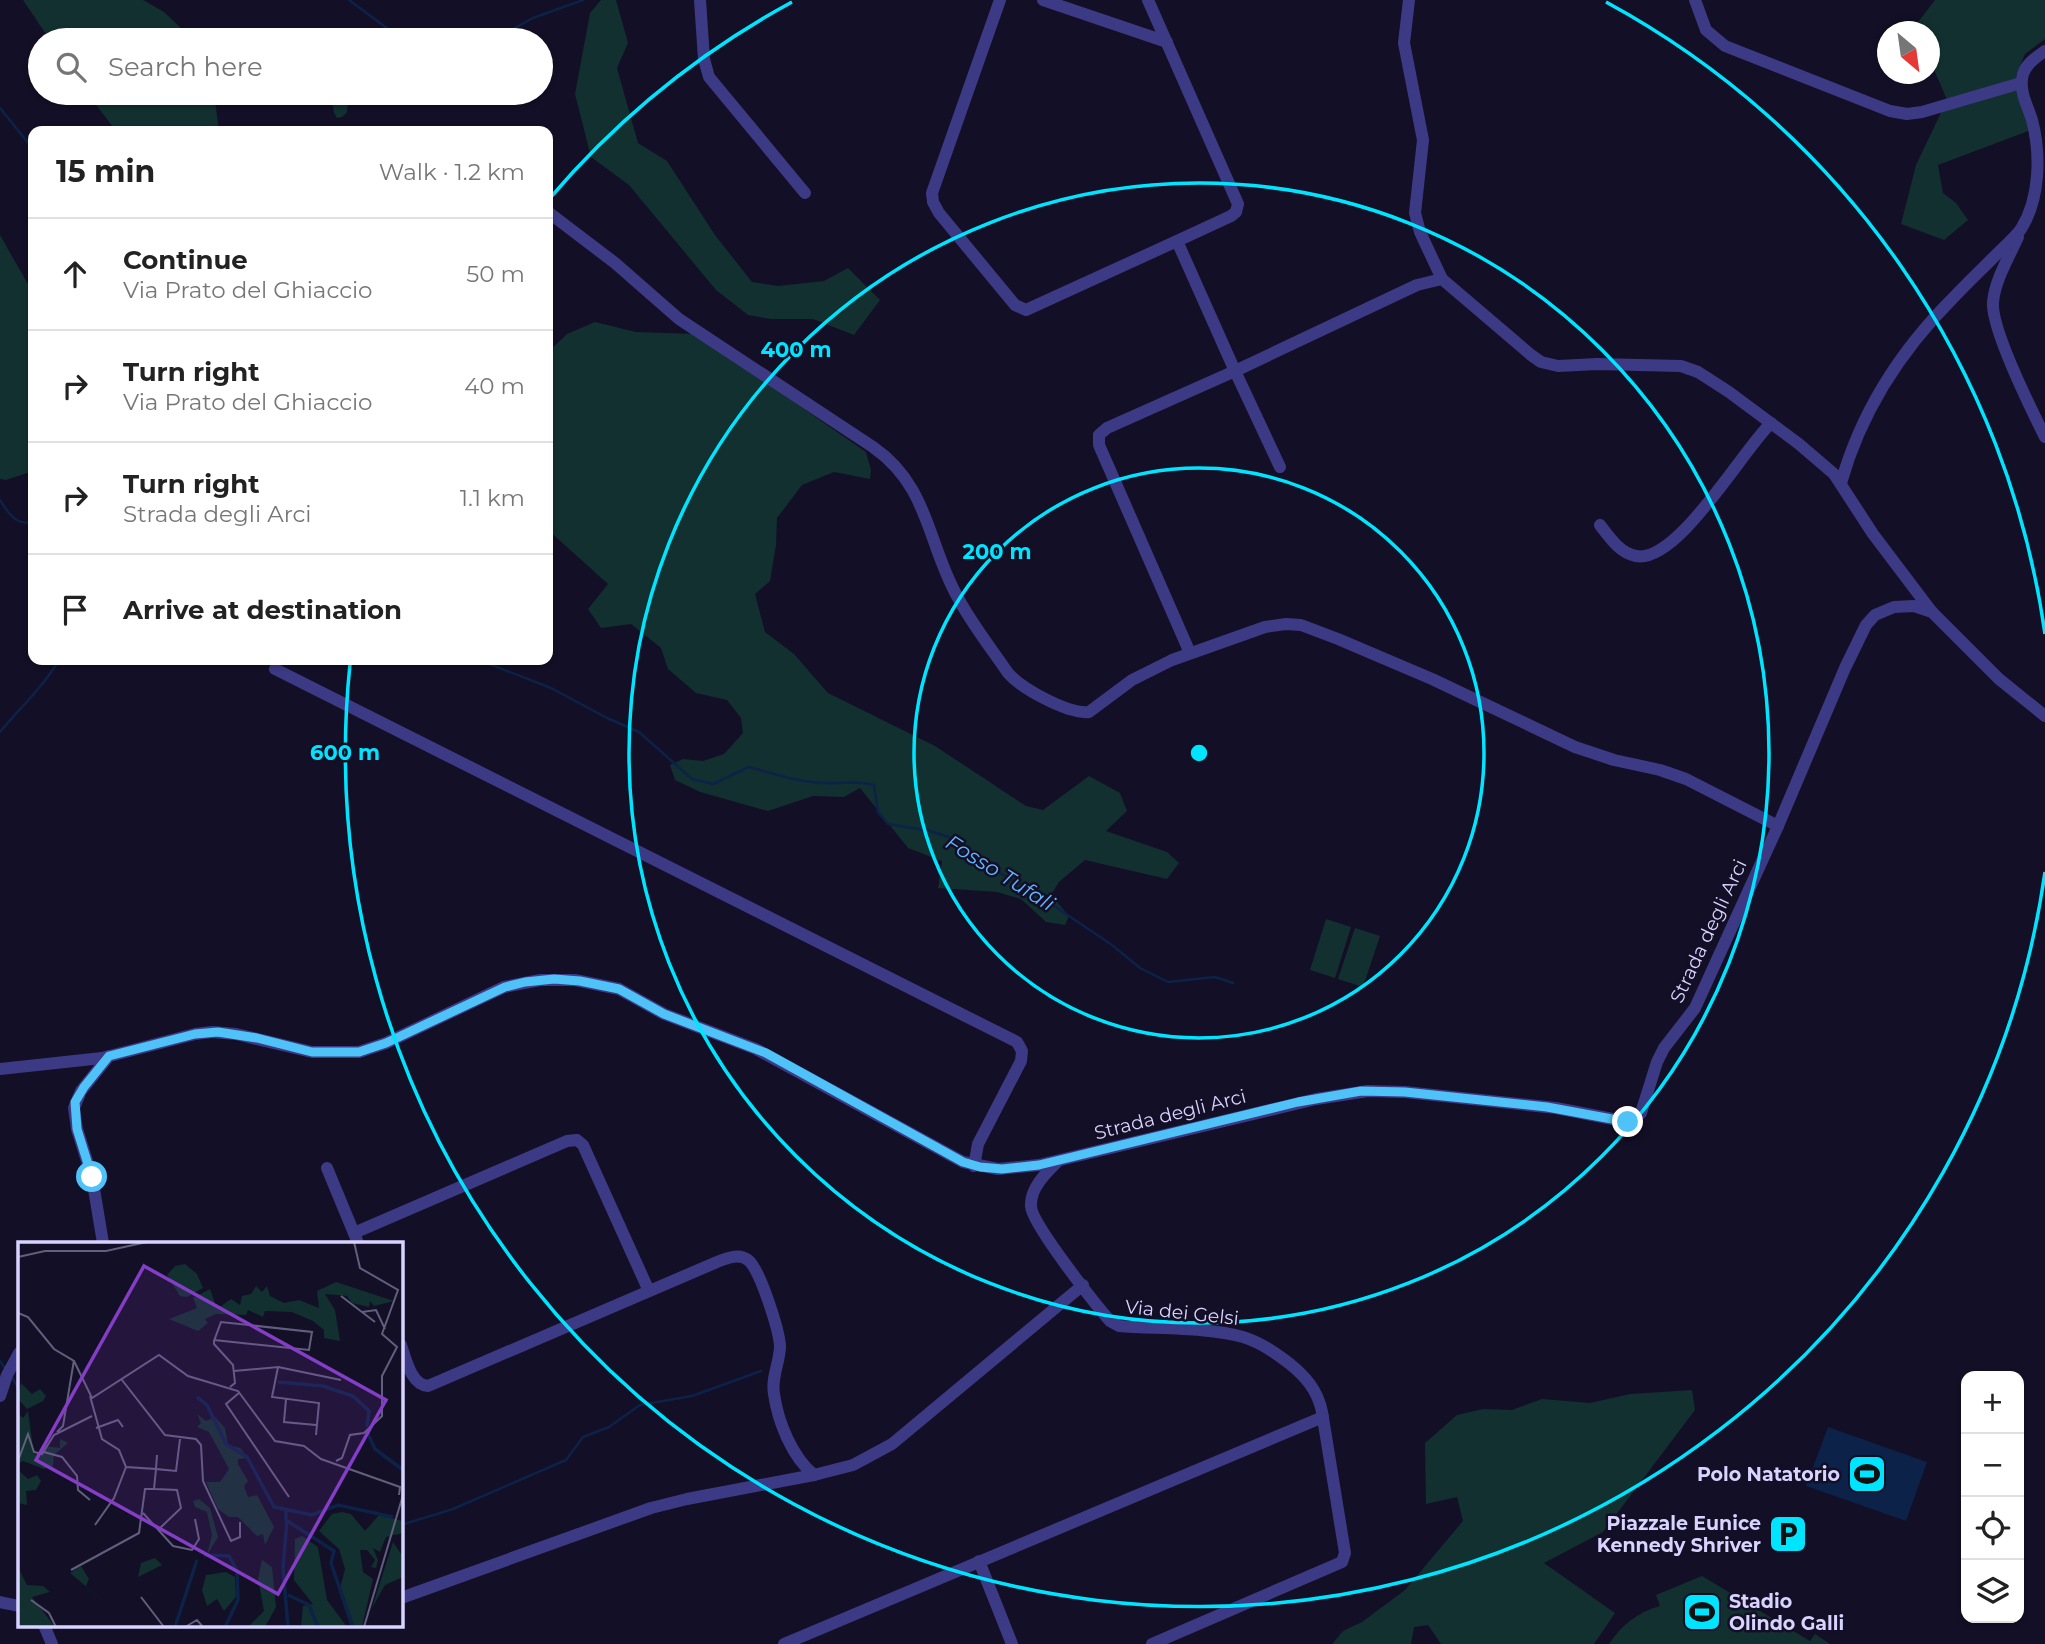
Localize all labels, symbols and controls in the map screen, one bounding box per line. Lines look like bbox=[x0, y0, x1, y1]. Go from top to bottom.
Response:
north arrow bbox=[1877, 21, 1940, 84]
search box bbox=[28, 28, 553, 105]
icon: search bbox=[52, 48, 90, 86]
text: Search here bbox=[108, 51, 263, 83]
text: 15 min bbox=[56, 153, 155, 190]
text: Walk · 1.2 km bbox=[379, 158, 525, 186]
text: Continue bbox=[123, 244, 248, 276]
icon: ahead bbox=[56, 255, 94, 293]
text: 50 m bbox=[466, 260, 525, 288]
text: Via Prato del Ghiaccio bbox=[123, 276, 373, 304]
text: 400 m bbox=[761, 337, 831, 362]
text: Turn right bbox=[123, 356, 259, 388]
icon: right bbox=[56, 367, 94, 405]
text: 40 m bbox=[464, 372, 525, 400]
text: Via Prato del Ghiaccio bbox=[123, 388, 373, 416]
text: Turn right bbox=[123, 468, 259, 500]
icon: right bbox=[56, 479, 94, 517]
text: 1.1 km bbox=[460, 484, 525, 512]
text: Strada degli Arci bbox=[123, 500, 312, 528]
text: 200 m bbox=[963, 539, 1031, 564]
icon: arrive bbox=[56, 591, 94, 629]
text: Arrive at destination bbox=[123, 594, 402, 626]
text: 600 m bbox=[310, 740, 380, 765]
centre of rings bbox=[1187, 741, 1211, 765]
water label: Fosso Tufali bbox=[941, 829, 1060, 916]
street label: Strada degli Arci bbox=[1665, 856, 1752, 1007]
street label: Strada degli Arci bbox=[1092, 1084, 1248, 1144]
route end bbox=[1612, 1106, 1643, 1137]
route start bbox=[76, 1161, 107, 1192]
inset map bbox=[18, 1242, 402, 1626]
street label: Via dei Gelsi bbox=[1124, 1295, 1240, 1330]
map controls bbox=[1961, 1371, 2024, 1623]
button: + bbox=[1961, 1371, 2024, 1434]
button: − bbox=[1961, 1434, 2024, 1497]
sports icon: Polo Natatorio bbox=[1846, 1453, 1888, 1495]
place label: Polo Natatorio bbox=[1697, 1463, 1840, 1486]
button: locate bbox=[1961, 1497, 2024, 1560]
place label: Piazzale Eunice Kennedy Shriver bbox=[1597, 1512, 1761, 1557]
parking icon: Piazzale Eunice Kennedy Shriver bbox=[1767, 1513, 1809, 1555]
button: layers bbox=[1961, 1560, 2024, 1623]
place label: Stadio Olindo Galli bbox=[1729, 1590, 1844, 1635]
sports icon: Stadio Olindo Galli bbox=[1681, 1591, 1723, 1633]

